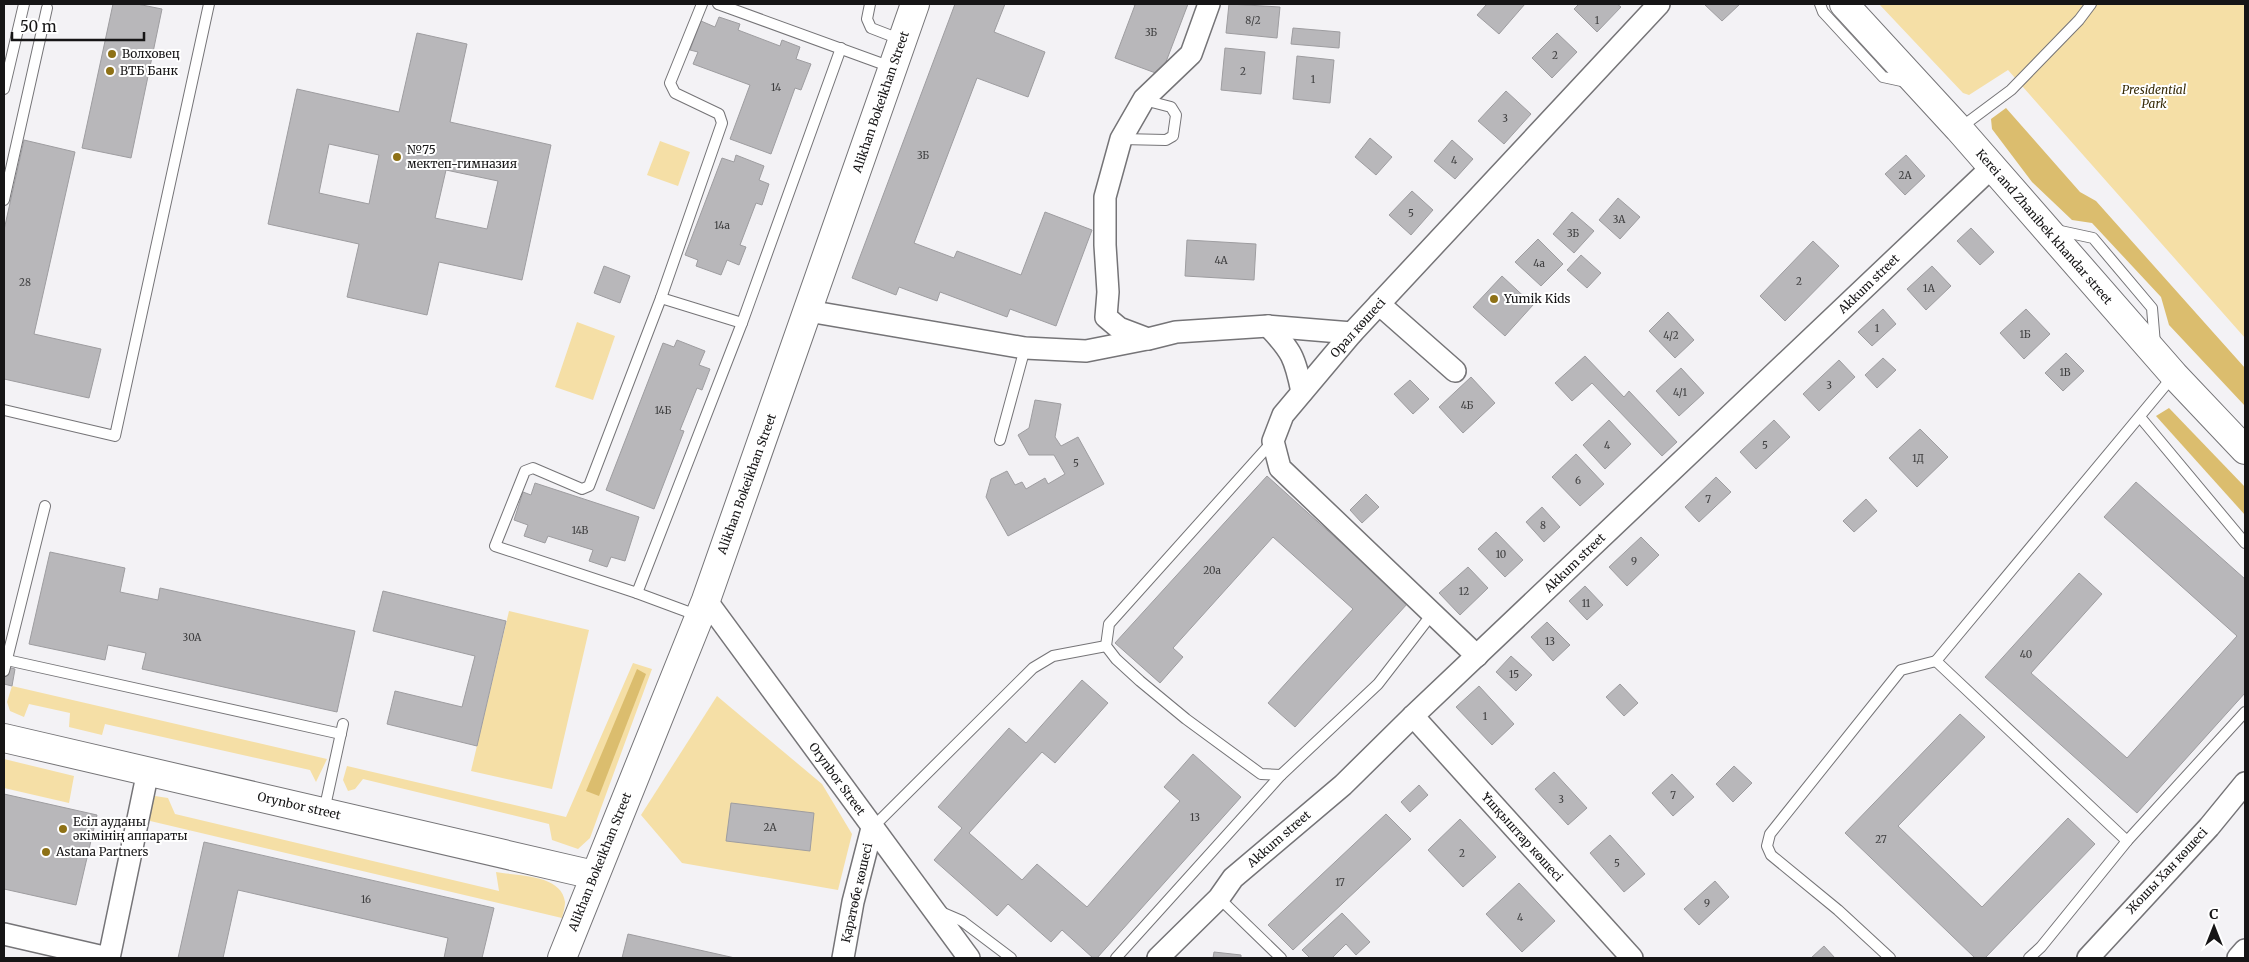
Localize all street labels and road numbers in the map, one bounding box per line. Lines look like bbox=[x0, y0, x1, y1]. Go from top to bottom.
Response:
street label: Alikhan Bokeikhan Street bbox=[849, 29, 912, 175]
street label: Kerei and Zhanibek khandar street bbox=[1973, 146, 2116, 307]
street label: Akkum street bbox=[1834, 251, 1903, 317]
street label: Орал көшесі bbox=[1327, 295, 1388, 361]
street label: Alikhan Bokeikhan Street bbox=[714, 411, 779, 557]
street label: Akkum street bbox=[1540, 530, 1609, 596]
street label: Orynbor Street bbox=[806, 739, 869, 818]
street label: Ұшқыштар көшесі bbox=[1478, 788, 1566, 884]
street label: Orynbor street bbox=[256, 789, 343, 822]
street label: Alikhan Bokeikhan Street bbox=[564, 790, 634, 934]
street label: Akkum street bbox=[1243, 807, 1314, 871]
street label: Жошы Хан көшесі bbox=[2123, 824, 2210, 917]
street label: Қаратөбе көшесі bbox=[838, 841, 875, 944]

